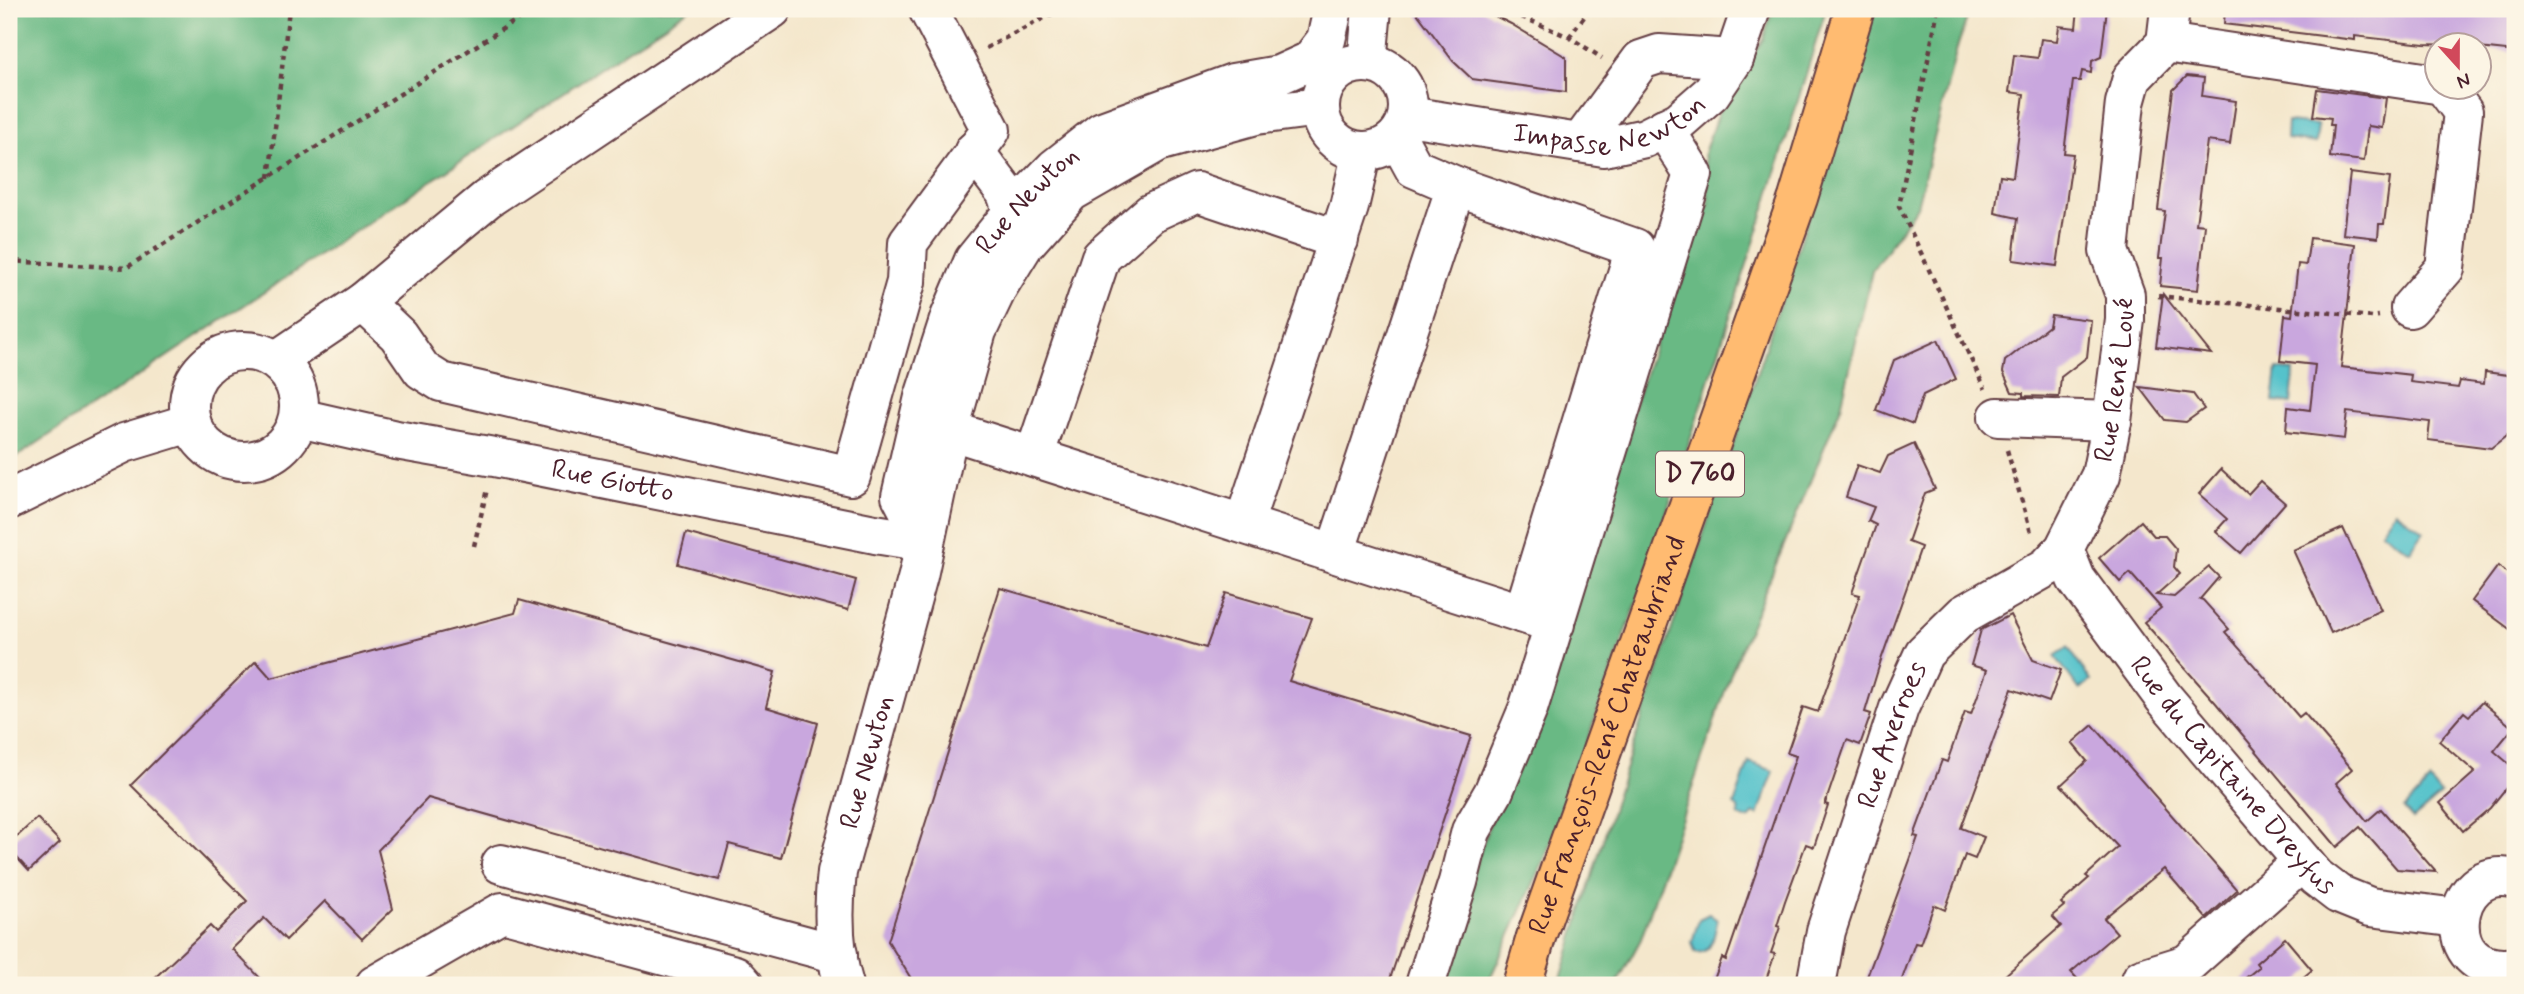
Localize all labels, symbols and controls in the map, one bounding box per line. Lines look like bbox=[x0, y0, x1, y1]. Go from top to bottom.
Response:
north arrow bbox=[2422, 32, 2492, 102]
text: N bbox=[2453, 67, 2474, 94]
street label: Impasse Newton bbox=[1510, 87, 1714, 166]
street label: Rue Newton bbox=[967, 137, 1087, 262]
street label: Rue René Loué bbox=[2086, 298, 2144, 465]
street label: Rue Giotto bbox=[548, 451, 677, 511]
road number: D 760 bbox=[1656, 452, 1744, 496]
street label: Rue François-René Chateaubriand bbox=[1520, 531, 1695, 940]
street label: Rue du Capitaine Dreyfus bbox=[2121, 649, 2343, 904]
street label: Rue Averroes bbox=[1849, 656, 1936, 813]
street label: Rue Newton bbox=[831, 691, 903, 833]

